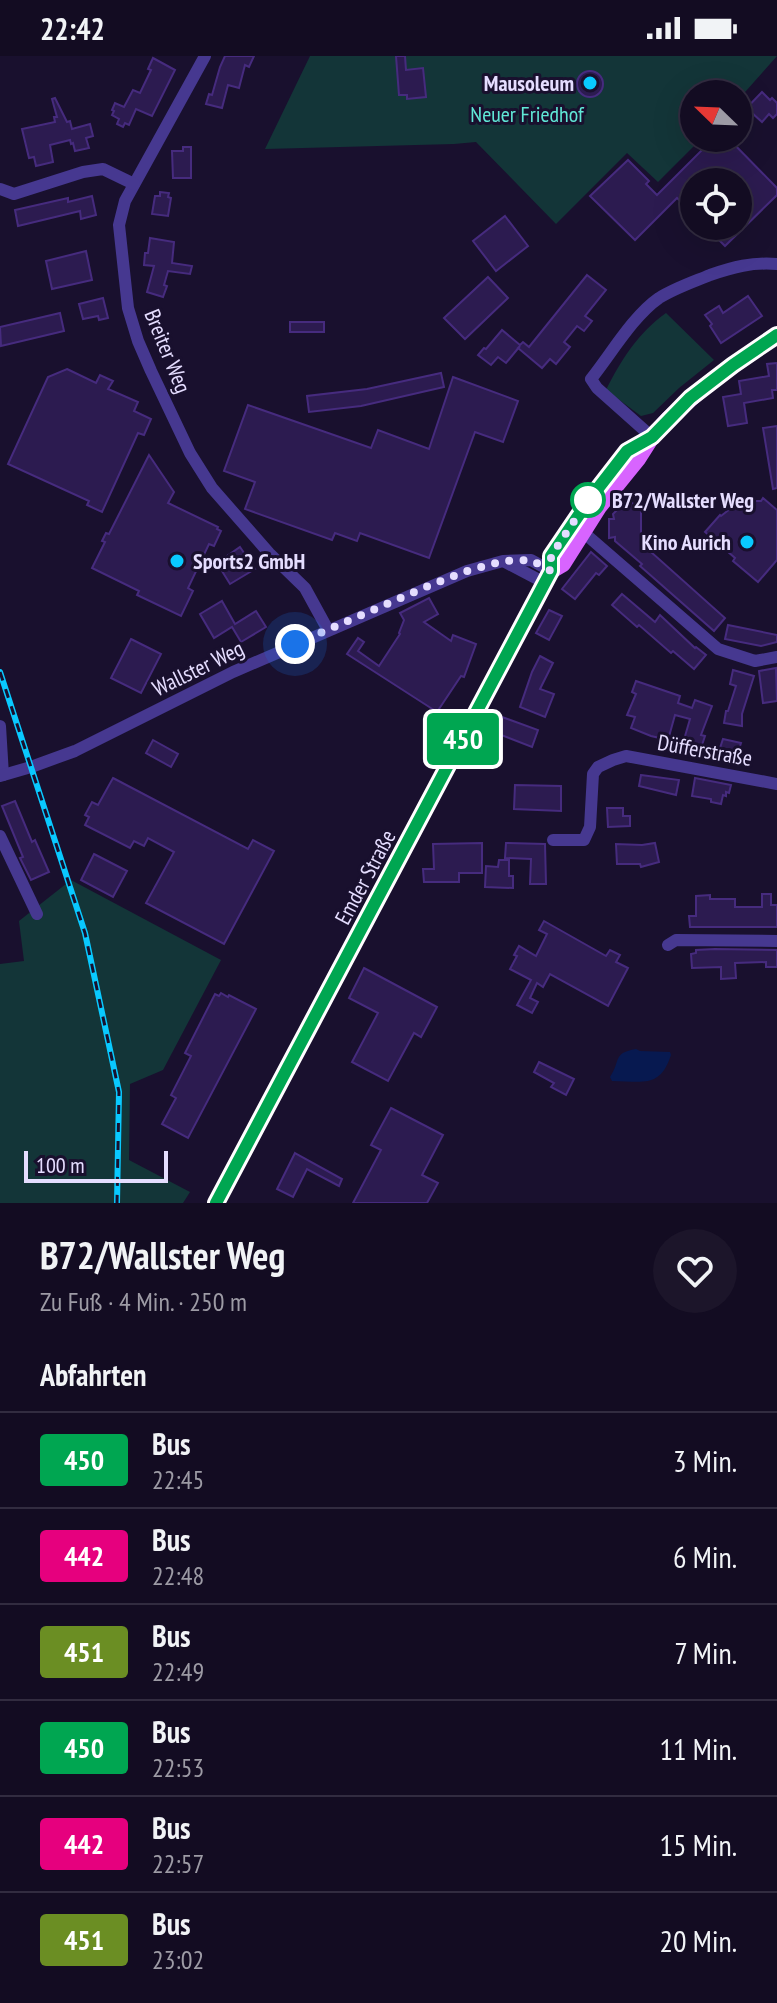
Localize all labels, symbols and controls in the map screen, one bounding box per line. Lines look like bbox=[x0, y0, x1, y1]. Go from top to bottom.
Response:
text: 22:42 bbox=[40, 9, 105, 48]
place label: Mausoleum bbox=[484, 69, 574, 97]
marker: Mausoleum bbox=[581, 74, 599, 92]
north arrow bbox=[680, 80, 752, 152]
map controls bbox=[680, 80, 752, 240]
park label: Neuer Friedhof bbox=[470, 100, 585, 128]
button: locate bbox=[680, 168, 752, 240]
street label: Breiter Weg bbox=[139, 305, 197, 397]
marker: B72/Wallster Weg bbox=[571, 483, 605, 517]
place label: B72/Wallster Weg bbox=[612, 486, 754, 514]
place label: Kino Aurich bbox=[641, 528, 731, 556]
marker: Kino Aurich bbox=[738, 533, 756, 551]
place label: Sports2 GmbH bbox=[193, 547, 305, 575]
marker: Sports2 GmbH bbox=[168, 552, 186, 570]
your location bbox=[275, 624, 315, 664]
street label: Wallster Weg bbox=[148, 634, 248, 702]
line badge: 450 bbox=[417, 713, 509, 765]
text: 450 bbox=[443, 720, 483, 757]
street label: Düfferstraße bbox=[656, 728, 754, 772]
street label: Emder Straße bbox=[328, 825, 402, 929]
scale bar bbox=[24, 1147, 168, 1183]
text: 100 m bbox=[36, 1151, 85, 1179]
button: heart bbox=[653, 1229, 737, 1313]
text: B72/Wallster Weg bbox=[40, 1230, 285, 1279]
text: Zu Fuß · 4 Min. · 250 m bbox=[40, 1285, 247, 1318]
text: Abfahrten bbox=[40, 1355, 146, 1394]
text: Bus bbox=[152, 1424, 191, 1463]
text: 450 bbox=[64, 1441, 104, 1478]
text: 3 Min. bbox=[673, 1441, 737, 1480]
text: 22:45 bbox=[152, 1463, 204, 1496]
text: Bus bbox=[152, 1520, 191, 1559]
text: 442 bbox=[64, 1537, 104, 1574]
text: 6 Min. bbox=[673, 1537, 737, 1576]
text: 22:48 bbox=[152, 1559, 204, 1592]
text: Bus bbox=[152, 1616, 191, 1655]
text: 451 bbox=[64, 1633, 104, 1670]
text: 7 Min. bbox=[674, 1633, 737, 1672]
text: 22:49 bbox=[152, 1655, 204, 1688]
text: Bus bbox=[152, 1712, 191, 1751]
text: 450 bbox=[64, 1729, 104, 1766]
text: 11 Min. bbox=[660, 1729, 737, 1768]
text: 22:53 bbox=[152, 1751, 204, 1784]
text: Bus bbox=[152, 1808, 191, 1847]
text: 442 bbox=[64, 1825, 104, 1862]
text: 15 Min. bbox=[660, 1825, 737, 1864]
text: 22:57 bbox=[152, 1847, 204, 1880]
text: Bus bbox=[152, 1904, 191, 1943]
text: 451 bbox=[64, 1921, 104, 1958]
text: 20 Min. bbox=[660, 1921, 737, 1960]
text: 23:02 bbox=[152, 1943, 204, 1976]

